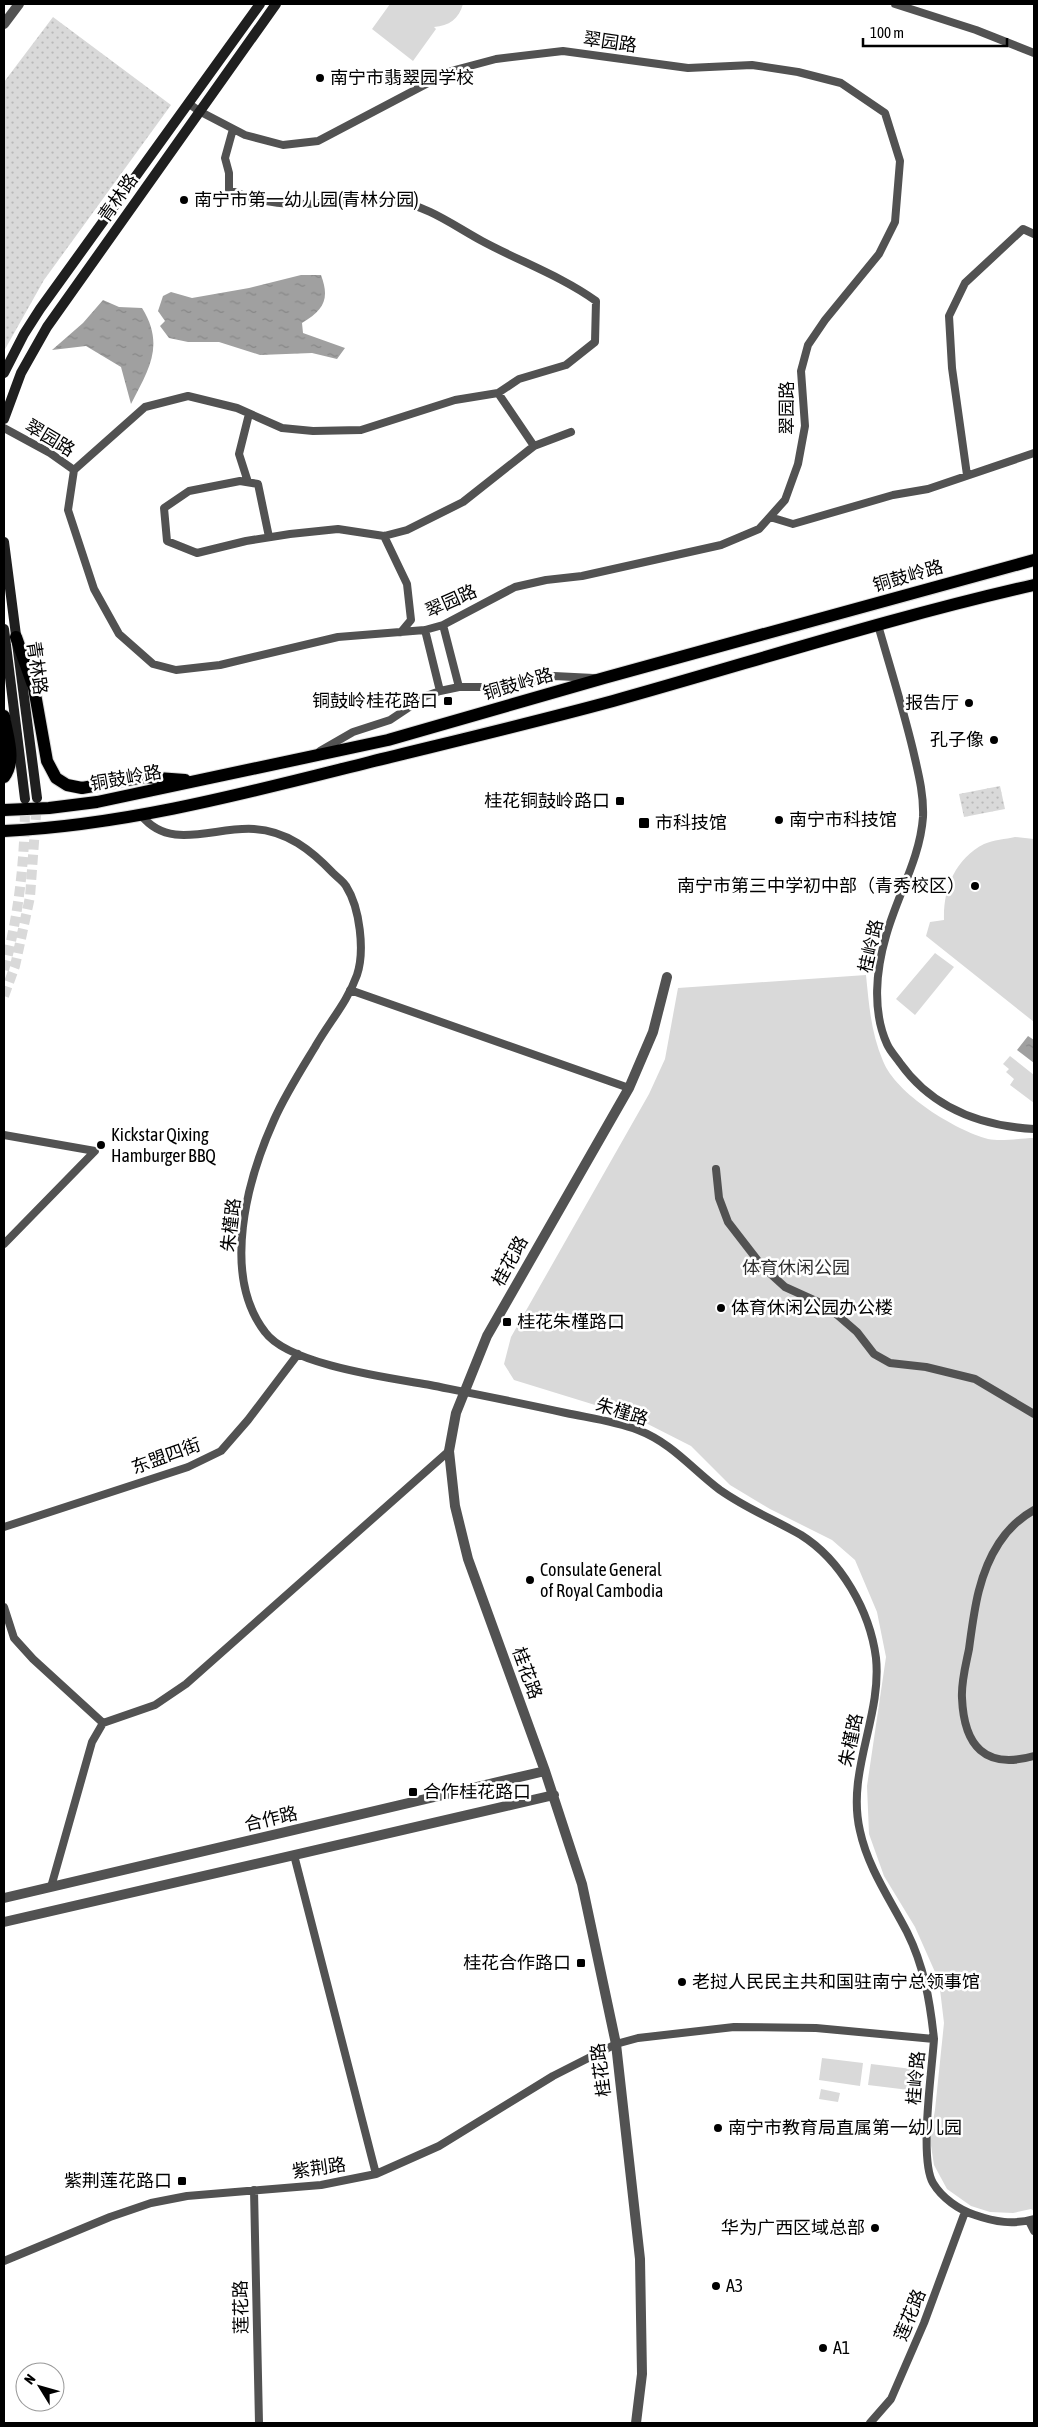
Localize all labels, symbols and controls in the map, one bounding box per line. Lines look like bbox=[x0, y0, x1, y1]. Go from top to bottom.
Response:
scale bar bbox=[863, 15, 1007, 47]
text: 100 m bbox=[870, 24, 904, 41]
street label: 翠园路 bbox=[582, 27, 638, 56]
place label: 南宁市翡翠园学校 bbox=[330, 67, 474, 88]
marker: 南宁市翡翠园学校 bbox=[314, 72, 326, 84]
street label: 青林路 bbox=[94, 170, 142, 226]
place label: 南宁市第一幼儿园(青林分园) bbox=[194, 189, 419, 210]
marker: 南宁市第一幼儿园(青林分园) bbox=[178, 194, 190, 206]
street label: 翠园路 bbox=[776, 381, 797, 435]
street label: 翠园路 bbox=[22, 415, 79, 460]
street label: 铜鼓岭路 bbox=[870, 556, 945, 596]
street label: 翠园路 bbox=[422, 580, 480, 621]
street label: 青林路 bbox=[23, 640, 52, 696]
street label: 铜鼓岭路 bbox=[480, 664, 555, 704]
place label: 铜鼓岭桂花路口 bbox=[312, 690, 438, 711]
place label: 报告厅 bbox=[905, 692, 959, 713]
marker: 铜鼓岭桂花路口 bbox=[442, 695, 454, 707]
marker: 报告厅 bbox=[963, 697, 975, 709]
place label: 孔子像 bbox=[930, 729, 984, 750]
marker: 孔子像 bbox=[988, 734, 1000, 746]
street label: 铜鼓岭路 bbox=[89, 761, 163, 794]
place label: 桂花铜鼓岭路口 bbox=[484, 790, 610, 811]
marker: 桂花铜鼓岭路口 bbox=[614, 795, 626, 807]
place label: 南宁市科技馆 bbox=[789, 809, 897, 830]
place label: 市科技馆 bbox=[655, 812, 727, 833]
marker: 南宁市科技馆 bbox=[773, 814, 785, 826]
marker: 市科技馆 bbox=[637, 816, 651, 830]
place label: 南宁市第三中学初中部（青秀校区） bbox=[677, 875, 965, 896]
marker: 南宁市第三中学初中部（青秀校区） bbox=[969, 880, 981, 892]
street label: 桂岭路 bbox=[854, 917, 887, 975]
place label: Kickstar Qixing Hamburger BBQ bbox=[111, 1124, 216, 1166]
marker: Kickstar Qixing Hamburger BBQ bbox=[95, 1139, 107, 1151]
street label: 朱槿路 bbox=[217, 1197, 244, 1253]
street label: 桂花路 bbox=[487, 1232, 532, 1289]
park label: 体育休闲公园 bbox=[742, 1257, 850, 1278]
place label: 体育休闲公园办公楼 bbox=[731, 1297, 893, 1318]
marker: 体育休闲公园办公楼 bbox=[715, 1302, 727, 1314]
place label: 桂花朱槿路口 bbox=[517, 1311, 625, 1332]
marker: 桂花朱槿路口 bbox=[501, 1316, 513, 1328]
street label: 朱槿路 bbox=[593, 1394, 651, 1429]
street label: 东盟四街 bbox=[128, 1433, 203, 1478]
place label: Consulate General of Royal Cambodia bbox=[540, 1559, 663, 1601]
marker: Consulate General of Royal Cambodia bbox=[524, 1574, 536, 1586]
street label: 桂花路 bbox=[508, 1644, 547, 1702]
street label: 朱槿路 bbox=[835, 1711, 866, 1768]
place label: 合作桂花路口 bbox=[423, 1781, 531, 1802]
marker: 合作桂花路口 bbox=[407, 1786, 419, 1798]
street label: 合作路 bbox=[242, 1802, 300, 1835]
place label: 桂花合作路口 bbox=[463, 1952, 571, 1973]
marker: 桂花合作路口 bbox=[575, 1957, 587, 1969]
place label: 老挝人民民主共和国驻南宁总领事馆 bbox=[692, 1971, 980, 1992]
marker: 老挝人民民主共和国驻南宁总领事馆 bbox=[676, 1976, 688, 1988]
street label: 桂花路 bbox=[587, 2042, 614, 2098]
street label: 桂岭路 bbox=[903, 2050, 928, 2106]
place label: 南宁市教育局直属第一幼儿园 bbox=[728, 2117, 962, 2138]
marker: 南宁市教育局直属第一幼儿园 bbox=[712, 2122, 724, 2134]
street label: 紫荆路 bbox=[291, 2153, 347, 2182]
place label: 紫荆莲花路口 bbox=[64, 2170, 172, 2191]
marker: 紫荆莲花路口 bbox=[176, 2175, 188, 2187]
place label: 华为广西区域总部 bbox=[721, 2217, 865, 2238]
marker: 华为广西区域总部 bbox=[869, 2222, 881, 2234]
place label: A3 bbox=[726, 2275, 743, 2296]
street label: 莲花路 bbox=[230, 2280, 251, 2334]
marker: A3 bbox=[710, 2280, 722, 2292]
street label: 莲花路 bbox=[890, 2286, 929, 2344]
place label: A1 bbox=[833, 2337, 850, 2358]
marker: A1 bbox=[817, 2342, 829, 2354]
north arrow bbox=[15, 2362, 65, 2412]
text: N bbox=[21, 2371, 38, 2387]

